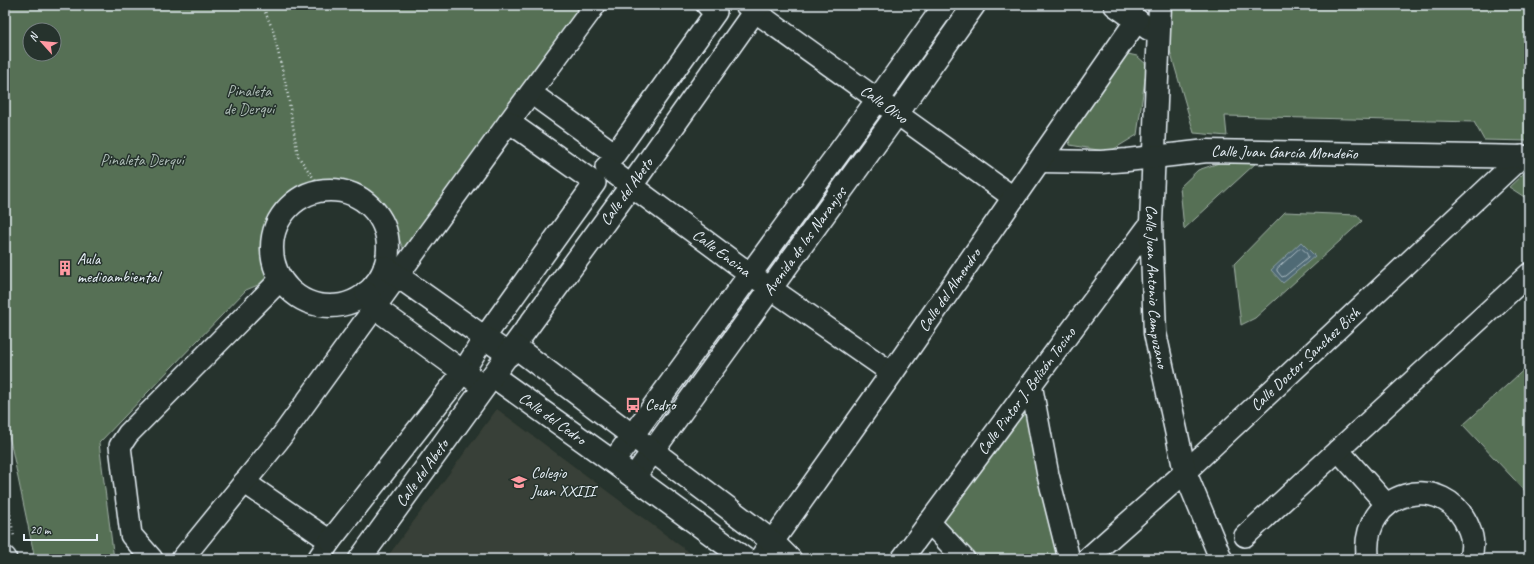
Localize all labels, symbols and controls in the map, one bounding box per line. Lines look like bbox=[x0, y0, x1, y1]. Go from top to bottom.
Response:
north arrow bbox=[22, 22, 62, 62]
text: N bbox=[25, 29, 42, 44]
park label: Pinaleta de Derqui bbox=[224, 81, 276, 119]
street label: Calle Olivo bbox=[856, 81, 913, 129]
street label: Calle Juan García Mondeño bbox=[1211, 141, 1359, 164]
park label: Pinaleta Derqui bbox=[100, 150, 186, 170]
street label: Calle del Abeto bbox=[596, 152, 659, 229]
street label: Avenida de los Naranjos bbox=[759, 182, 852, 299]
street label: Calle Juan Antonio Campuzano bbox=[1141, 205, 1173, 372]
street label: Calle Encina bbox=[688, 225, 755, 282]
street label: Calle del Almendro bbox=[914, 243, 987, 336]
place label: Aula medioambiental bbox=[77, 249, 163, 287]
building icon: Aula medioambiental bbox=[56, 259, 74, 277]
street label: Calle Doctor Sanchez Bish bbox=[1246, 302, 1365, 415]
street label: Calle Pintor J. Belizón Tocino bbox=[973, 322, 1081, 459]
street label: Calle del Cedro bbox=[515, 388, 592, 451]
place label: Cedro bbox=[645, 395, 678, 415]
bus stop icon: Cedro bbox=[624, 396, 642, 414]
street label: Calle del Abeto bbox=[391, 434, 455, 511]
place label: Colegio Juan XXIII bbox=[530, 463, 599, 501]
school or university icon: Colegio Juan XXIII bbox=[510, 473, 528, 491]
scale bar bbox=[24, 516, 97, 542]
text: 20 m bbox=[30, 522, 52, 538]

